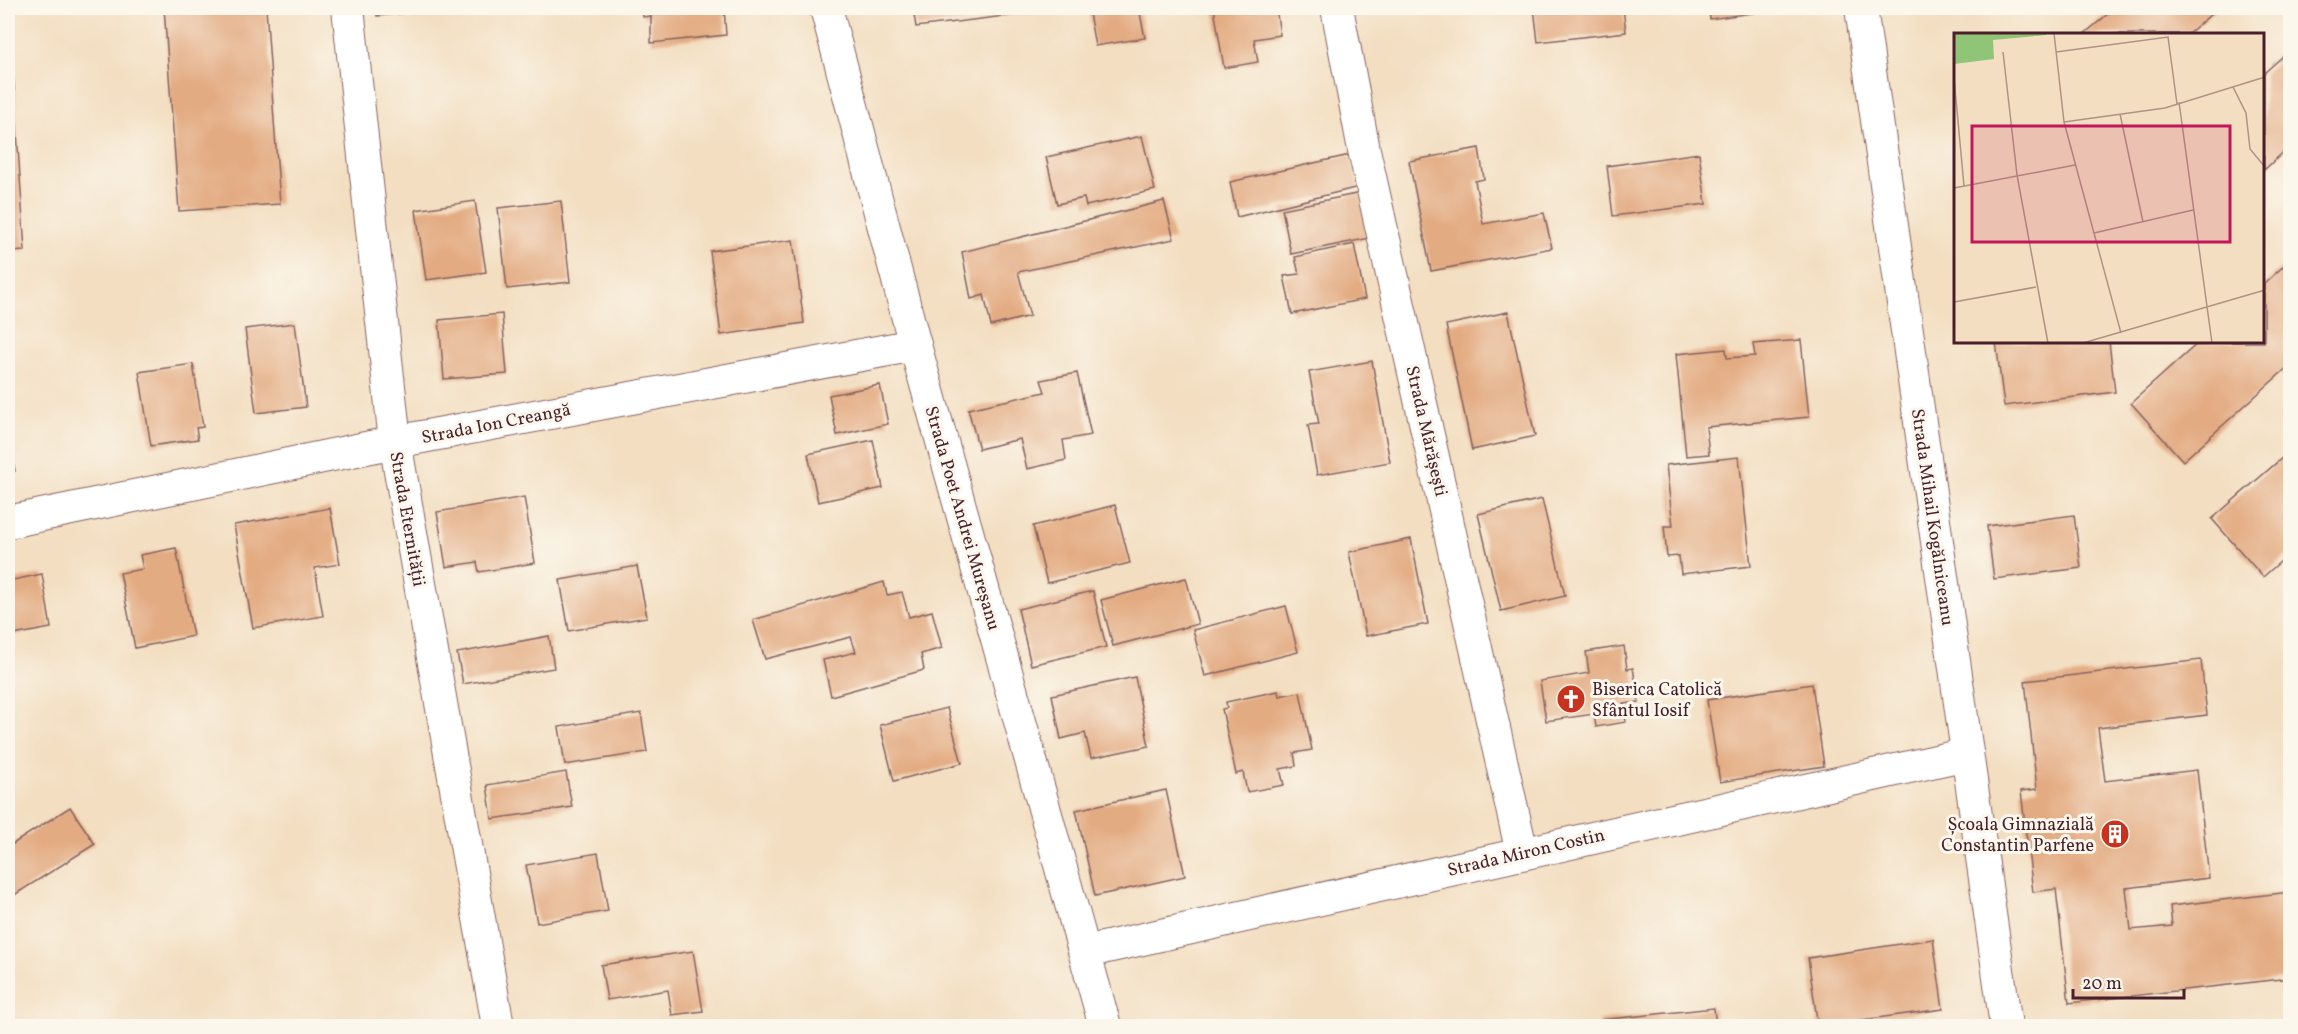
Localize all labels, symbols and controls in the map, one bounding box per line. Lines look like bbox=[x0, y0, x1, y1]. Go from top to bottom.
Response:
inset map bbox=[1954, 33, 2265, 344]
street label: Strada Mărășești bbox=[1398, 364, 1453, 499]
street label: Strada Ion Creangă bbox=[420, 398, 573, 451]
street label: Strada Poet Andrei Mureșanu bbox=[918, 403, 1006, 634]
street label: Strada Mihail Kogălniceanu bbox=[1904, 407, 1959, 627]
street label: Strada Eternității bbox=[382, 450, 431, 589]
place label: Biserica Catolică Sfântul Iosif bbox=[1592, 678, 1722, 724]
church icon: Biserica Catolică Sfântul Iosif bbox=[1555, 683, 1587, 715]
place label: Școala Gimnazială Constantin Parfene bbox=[1941, 813, 2094, 859]
building icon: Școala Gimnazială Constantin Parfene bbox=[2099, 818, 2131, 850]
street label: Strada Miron Costin bbox=[1445, 823, 1608, 884]
scale bar bbox=[2073, 962, 2184, 1000]
text: 20 m bbox=[2082, 972, 2122, 997]

